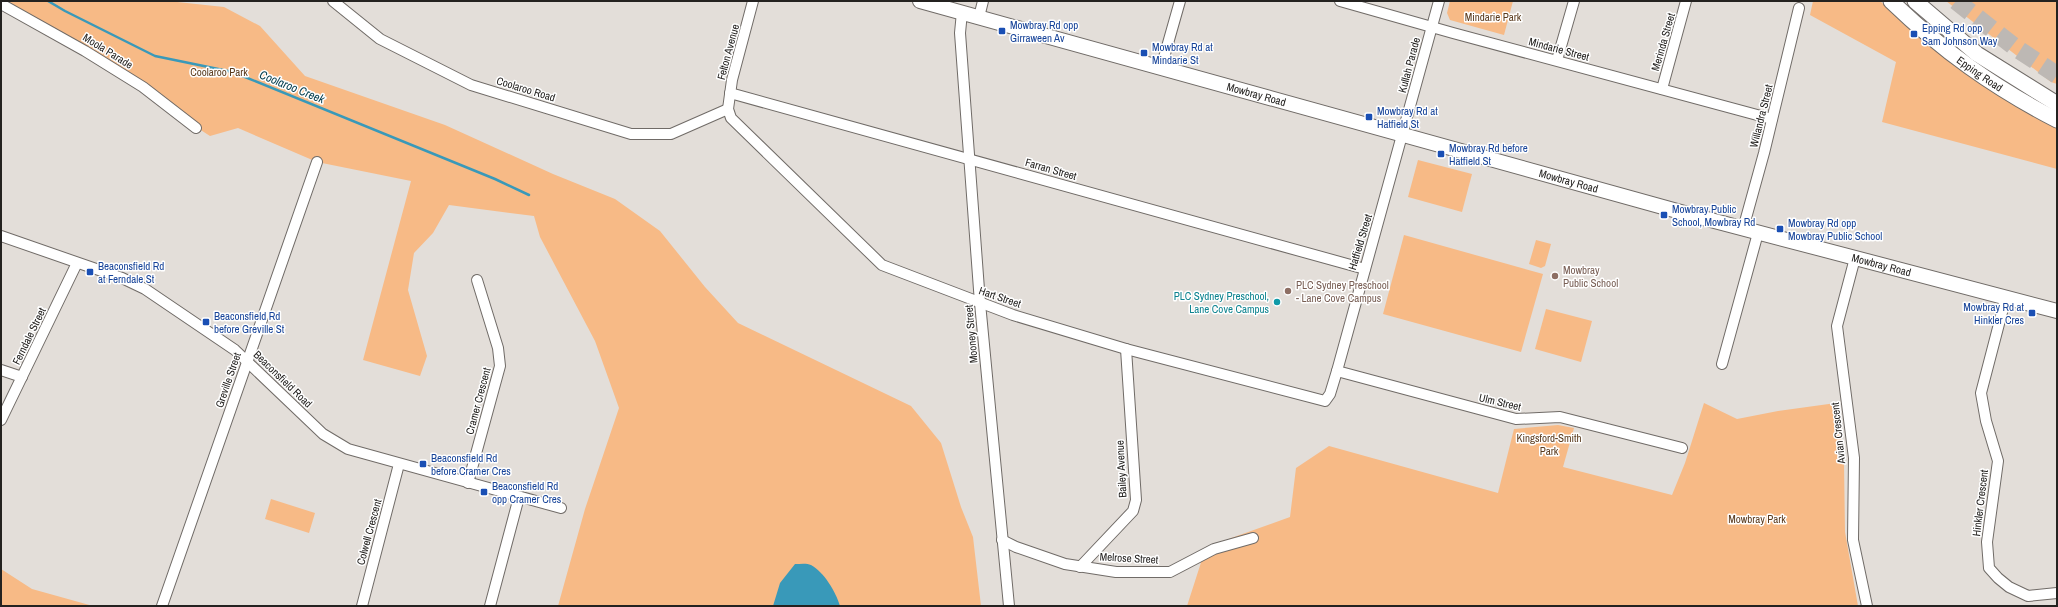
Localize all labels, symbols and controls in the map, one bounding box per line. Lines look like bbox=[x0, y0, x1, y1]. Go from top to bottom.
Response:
park label: Mindarie Park bbox=[1465, 10, 1522, 24]
street label: Merinda Street bbox=[1648, 11, 1678, 73]
place label: Mowbray Rd opp Girraween Av bbox=[1010, 18, 1078, 45]
place label: Epping Rd opp Sam Johnson Way bbox=[1922, 21, 1998, 48]
street label: Felton Avenue bbox=[714, 23, 742, 81]
marker: Mowbray Rd opp Girraween Av bbox=[997, 26, 1007, 36]
marker: Epping Rd opp Sam Johnson Way bbox=[1909, 29, 1919, 39]
street label: Moola Parade bbox=[80, 30, 136, 72]
street label: Mindarie Street bbox=[1527, 34, 1591, 64]
street label: Kullah Parade bbox=[1395, 36, 1423, 94]
place label: Mowbray Rd at Mindarie St bbox=[1152, 40, 1213, 67]
marker: Mowbray Rd at Mindarie St bbox=[1139, 48, 1149, 58]
street label: Epping Road bbox=[1954, 53, 2005, 94]
park label: Coolaroo Park bbox=[190, 65, 248, 79]
water label: Coolaroo Creek bbox=[257, 67, 328, 108]
street label: Coolaroo Road bbox=[495, 73, 557, 105]
street label: Mowbray Road bbox=[1225, 79, 1287, 109]
street label: Willandra Street bbox=[1746, 82, 1776, 149]
place label: Mowbray Rd at Hatfield St bbox=[1377, 104, 1438, 131]
marker: Mowbray Rd at Hatfield St bbox=[1364, 112, 1374, 122]
place label: Mowbray Rd before Hatfield St bbox=[1449, 141, 1528, 168]
marker: Mowbray Rd before Hatfield St bbox=[1436, 149, 1446, 159]
street label: Farran Street bbox=[1024, 155, 1079, 183]
street label: Mowbray Road bbox=[1537, 166, 1600, 196]
place label: Mowbray Public School, Mowbray Rd bbox=[1672, 202, 1755, 229]
marker: Mowbray Public School, Mowbray Rd bbox=[1659, 210, 1669, 220]
street label: Hatfield Street bbox=[1345, 212, 1375, 272]
place label: Mowbray Rd opp Mowbray Public School bbox=[1788, 216, 1882, 243]
marker: Mowbray Rd opp Mowbray Public School bbox=[1775, 224, 1785, 234]
street label: Mowbray Road bbox=[1850, 250, 1913, 279]
place label: Beaconsfield Rd at Ferndale St bbox=[98, 259, 164, 286]
place label: Mowbray Public School bbox=[1563, 263, 1618, 290]
marker: Beaconsfield Rd at Ferndale St bbox=[85, 267, 95, 277]
marker: Mowbray Public School bbox=[1550, 271, 1560, 281]
place label: PLC Sydney Preschool - Lane Cove Campus bbox=[1296, 278, 1389, 305]
street label: Hart Street bbox=[977, 283, 1023, 311]
marker: PLC Sydney Preschool - Lane Cove Campus bbox=[1283, 286, 1293, 296]
place label: PLC Sydney Preschool, Lane Cove Campus bbox=[1174, 289, 1269, 316]
marker: PLC Sydney Preschool, Lane Cove Campus bbox=[1272, 297, 1282, 307]
place label: Mowbray Rd at Hinkler Cres bbox=[1963, 300, 2024, 327]
street label: Mooney Street bbox=[961, 304, 981, 364]
street label: Ferndale Street bbox=[9, 305, 49, 367]
marker: Mowbray Rd at Hinkler Cres bbox=[2027, 308, 2037, 318]
place label: Beaconsfield Rd before Greville St bbox=[214, 309, 285, 336]
marker: Beaconsfield Rd before Greville St bbox=[201, 317, 211, 327]
street label: Beaconsfield Road bbox=[251, 347, 315, 411]
street label: Greville Street bbox=[212, 350, 244, 410]
street label: Cramer Crescent bbox=[462, 366, 494, 436]
street label: Ulm Street bbox=[1478, 390, 1523, 414]
street label: Avian Crescent bbox=[1828, 401, 1848, 465]
park label: Kingsford-Smith Park bbox=[1516, 431, 1582, 458]
street label: Bailey Avenue bbox=[1113, 440, 1129, 498]
place label: Beaconsfield Rd before Cramer Cres bbox=[431, 451, 511, 478]
marker: Beaconsfield Rd before Cramer Cres bbox=[418, 459, 428, 469]
street label: Hinkler Crescent bbox=[1969, 468, 1991, 537]
place label: Beaconsfield Rd opp Cramer Cres bbox=[492, 479, 562, 506]
marker: Beaconsfield Rd opp Cramer Cres bbox=[479, 487, 489, 497]
street label: Colwell Crescent bbox=[353, 497, 385, 566]
park label: Mowbray Park bbox=[1728, 512, 1786, 526]
street label: Melrose Street bbox=[1099, 549, 1159, 567]

